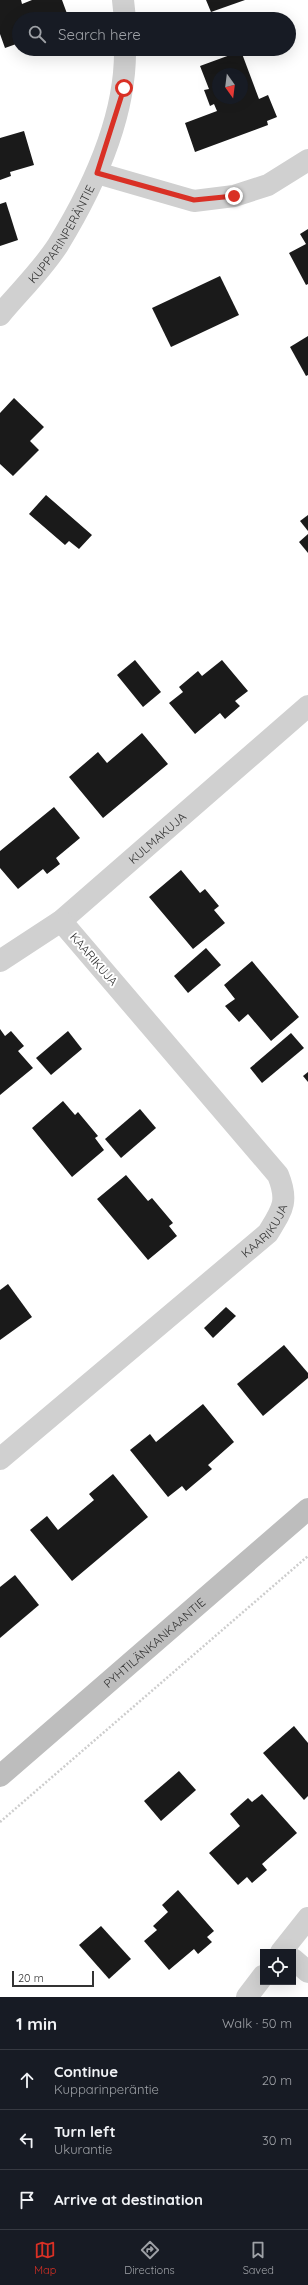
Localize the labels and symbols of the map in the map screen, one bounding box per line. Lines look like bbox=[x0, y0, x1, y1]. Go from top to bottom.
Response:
north arrow bbox=[212, 68, 248, 104]
route start bbox=[115, 79, 133, 97]
street label: KUPPARINPERÄNTIE bbox=[24, 182, 97, 286]
route end bbox=[225, 187, 243, 205]
street label: KULMAKUJA bbox=[125, 808, 189, 867]
street label: KAARIKUJA bbox=[67, 929, 121, 989]
street label: KAARIKUJA bbox=[238, 1202, 290, 1260]
street label: PYHTILÄNKANKAANTIE bbox=[100, 1594, 208, 1691]
scale bar bbox=[12, 1969, 94, 1988]

